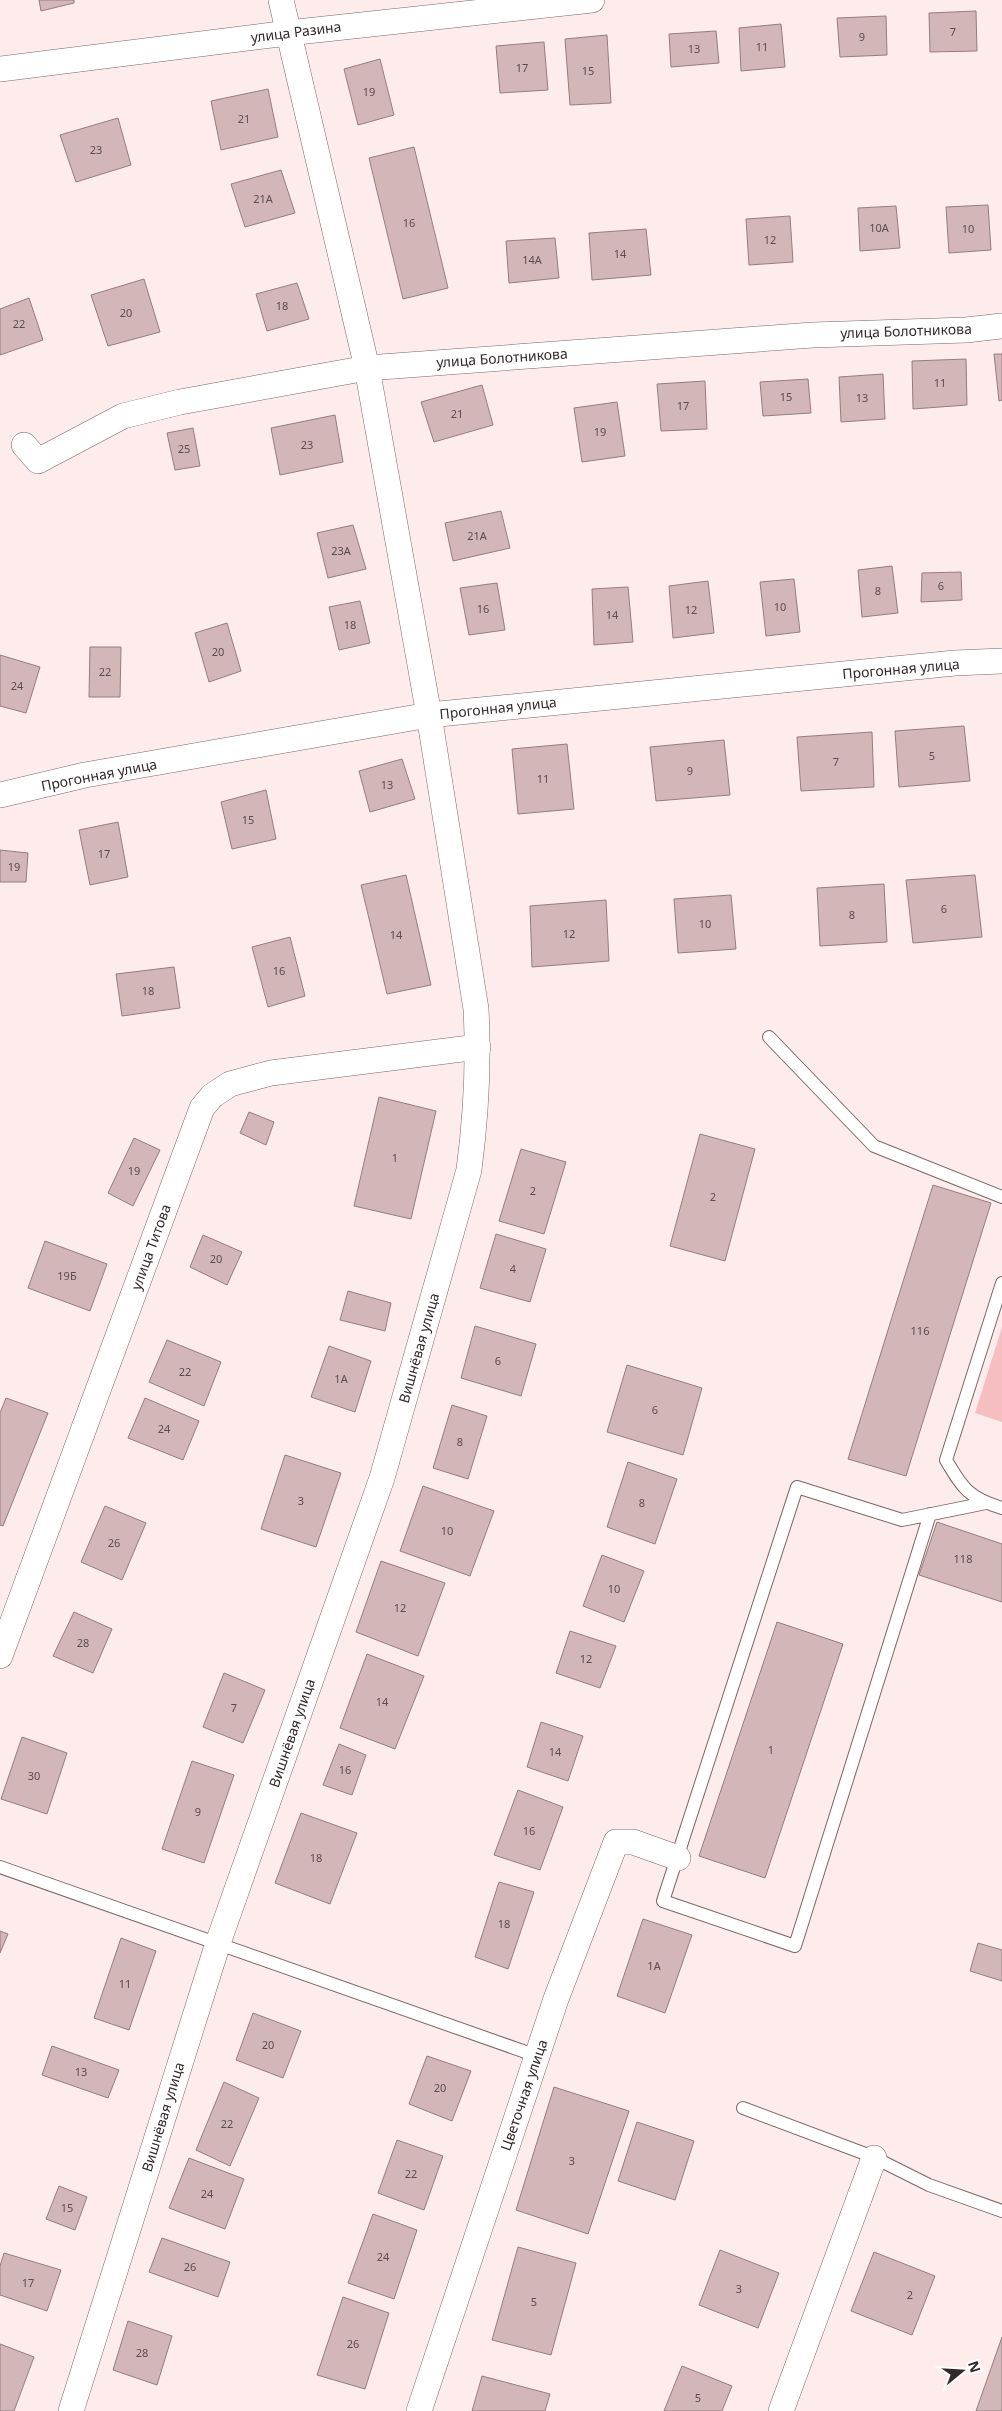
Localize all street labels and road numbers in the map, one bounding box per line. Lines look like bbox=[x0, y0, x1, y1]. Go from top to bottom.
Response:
street label: улица Разина bbox=[250, 17, 342, 46]
street label: улица Болотникова bbox=[840, 319, 972, 342]
street label: улица Болотникова bbox=[436, 343, 568, 372]
street label: Прогонная улица bbox=[841, 654, 960, 683]
street label: Прогонная улица bbox=[438, 692, 558, 723]
street label: Прогонная улица bbox=[39, 754, 159, 795]
street label: улица Титова bbox=[126, 1201, 175, 1292]
street label: Вишнёвая улица bbox=[394, 1291, 443, 1405]
street label: Вишнёвая улица bbox=[264, 1676, 319, 1790]
street label: Цветочная улица bbox=[496, 2037, 551, 2153]
street label: Вишнёвая улица bbox=[137, 2060, 188, 2174]

